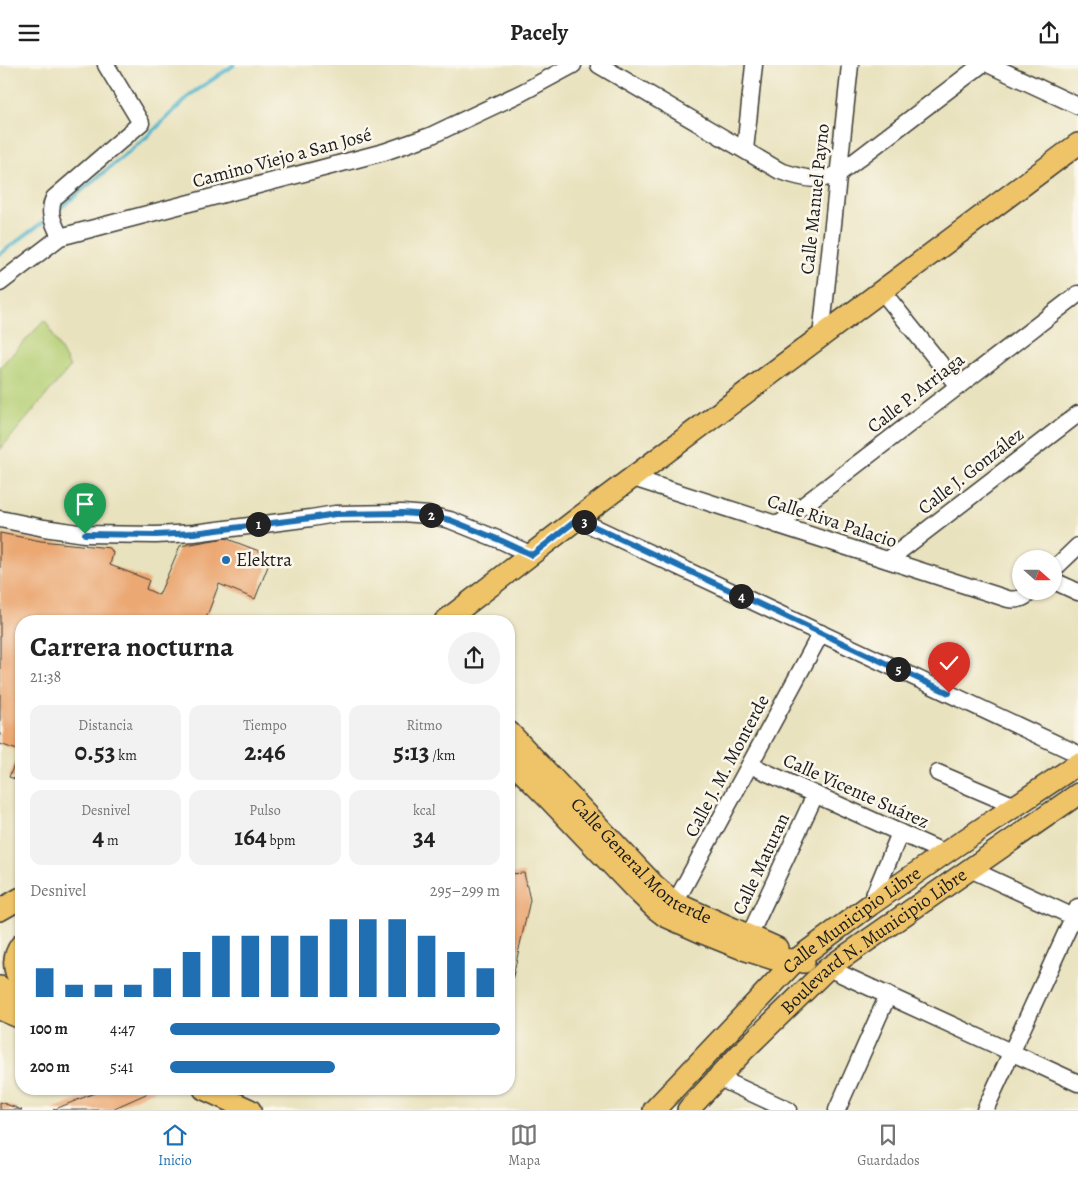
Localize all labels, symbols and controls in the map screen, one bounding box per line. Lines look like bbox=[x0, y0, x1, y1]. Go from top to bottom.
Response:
text: Pacely bbox=[510, 18, 568, 48]
icon: menu bbox=[15, 19, 43, 47]
icon: share bbox=[1035, 19, 1063, 47]
street label: Camino Viejo a San José bbox=[189, 122, 375, 194]
street label: Calle Manuel Payno bbox=[794, 122, 836, 276]
street label: Calle P. Arriaga bbox=[862, 347, 970, 439]
street label: Calle J. González bbox=[912, 421, 1030, 521]
pin bbox=[64, 483, 106, 534]
street label: Calle Riva Palacio bbox=[764, 488, 900, 554]
icon: arrive bbox=[71, 490, 99, 518]
pin: 2 bbox=[418, 503, 444, 527]
text: 2 bbox=[428, 506, 435, 525]
pin: 3 bbox=[572, 509, 596, 535]
pin: 1 bbox=[246, 511, 270, 537]
text: 3 bbox=[581, 513, 588, 532]
text: 1 bbox=[256, 515, 261, 534]
place label: Elektra bbox=[236, 547, 292, 573]
north arrow bbox=[1012, 550, 1062, 600]
map controls bbox=[1012, 550, 1062, 600]
marker: Elektra bbox=[220, 554, 232, 566]
pin: 4 bbox=[728, 583, 754, 609]
text: 4 bbox=[738, 587, 745, 606]
text: Carrera nocturna bbox=[30, 628, 234, 666]
button: share bbox=[448, 632, 500, 684]
pin bbox=[928, 642, 970, 693]
icon: check bbox=[935, 649, 963, 677]
pin: 5 bbox=[886, 657, 910, 681]
text: 5 bbox=[896, 660, 901, 679]
text: 21:38 bbox=[30, 666, 61, 688]
street label: Calle J. M. Monterde bbox=[678, 690, 776, 842]
text: Distancia bbox=[78, 716, 133, 735]
text: Tiempo bbox=[243, 716, 287, 735]
text: Ritmo bbox=[407, 716, 442, 735]
text: 0.53 bbox=[75, 735, 115, 769]
text: 2:46 bbox=[244, 735, 286, 769]
text: 5:13 bbox=[393, 735, 429, 769]
text: km bbox=[115, 746, 137, 765]
text: /km bbox=[429, 746, 455, 765]
street label: Calle Vicente Suárez bbox=[779, 747, 933, 835]
street label: Calle General Monterde bbox=[565, 792, 716, 931]
text: Desnivel bbox=[81, 801, 130, 820]
text: Pulso bbox=[249, 801, 281, 820]
text: kcal bbox=[413, 801, 436, 820]
street label: Calle Maturan bbox=[726, 809, 796, 919]
text: 4 bbox=[93, 820, 104, 854]
text: 164 bbox=[234, 820, 267, 854]
text: 34 bbox=[413, 820, 436, 854]
text: m bbox=[104, 831, 119, 850]
text: bpm bbox=[267, 831, 296, 850]
street label: Calle Municipio Libre bbox=[776, 860, 926, 980]
street label: Boulevard N. Municipio Libre bbox=[775, 862, 972, 1020]
text: Desnivel bbox=[30, 880, 86, 902]
text: 295–299 m bbox=[430, 880, 500, 902]
text: 100 m bbox=[30, 1018, 68, 1040]
text: 4:47 bbox=[110, 1018, 135, 1040]
text: 200 m bbox=[30, 1056, 70, 1078]
text: 5:41 bbox=[110, 1056, 133, 1078]
tab: Inicio bbox=[158, 1121, 192, 1170]
tab: Mapa bbox=[508, 1121, 541, 1170]
tab: Guardados bbox=[857, 1121, 920, 1170]

